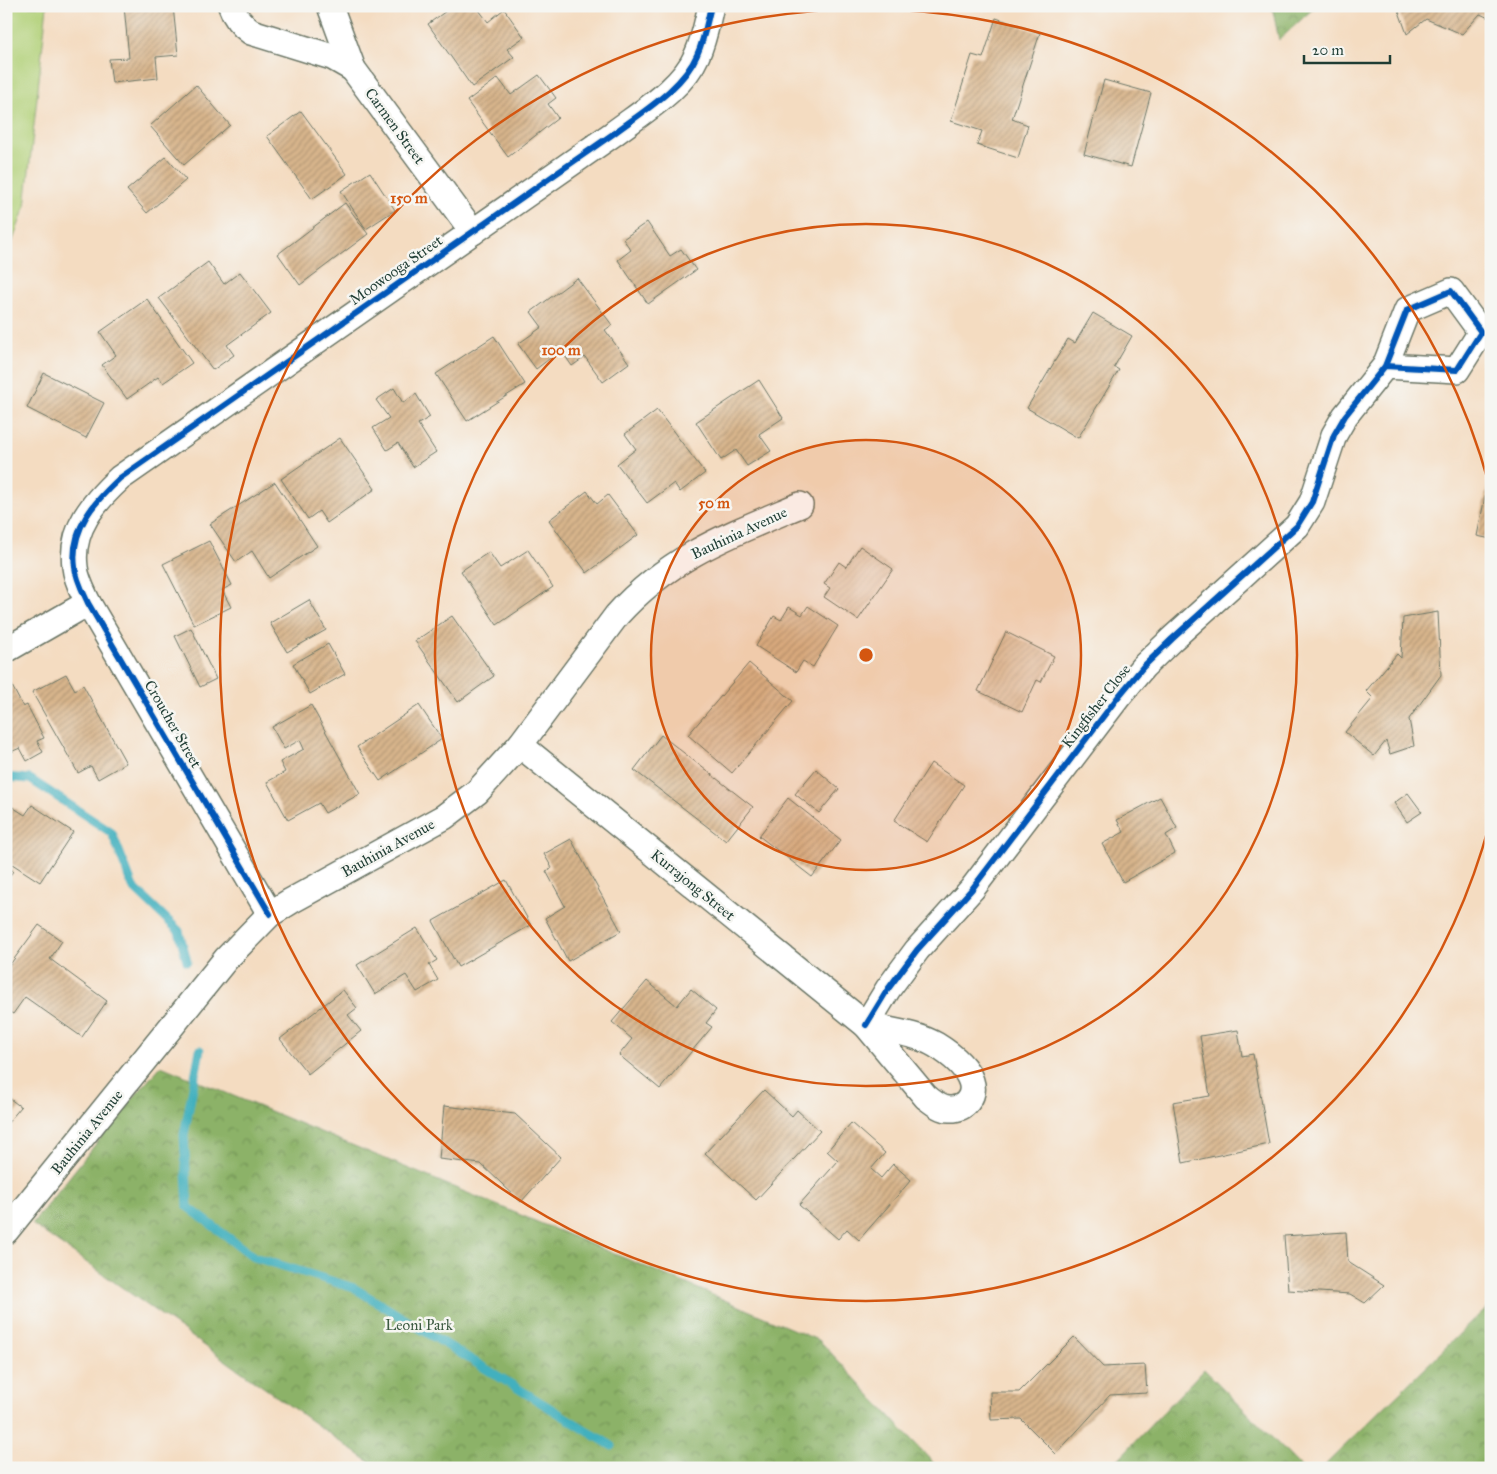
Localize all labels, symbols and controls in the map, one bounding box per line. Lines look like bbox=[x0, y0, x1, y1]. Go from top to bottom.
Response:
scale bar bbox=[1304, 32, 1391, 64]
text: 20 m bbox=[1312, 41, 1344, 59]
street label: Carmen Street bbox=[361, 84, 429, 168]
text: 150 m bbox=[390, 189, 428, 207]
street label: Moowooga Street bbox=[346, 231, 447, 309]
text: 100 m bbox=[541, 341, 581, 359]
text: 50 m bbox=[698, 494, 730, 512]
street label: Bauhinia Avenue bbox=[688, 503, 790, 563]
centre of rings bbox=[857, 646, 875, 664]
street label: Kingfisher Close bbox=[1058, 661, 1134, 751]
street label: Croucher Street bbox=[141, 677, 206, 772]
street label: Bauhinia Avenue bbox=[338, 815, 438, 881]
street label: Kurrajong Street bbox=[647, 846, 739, 925]
street label: Bauhinia Avenue bbox=[47, 1086, 127, 1178]
park label: Leoni Park bbox=[385, 1316, 453, 1334]

